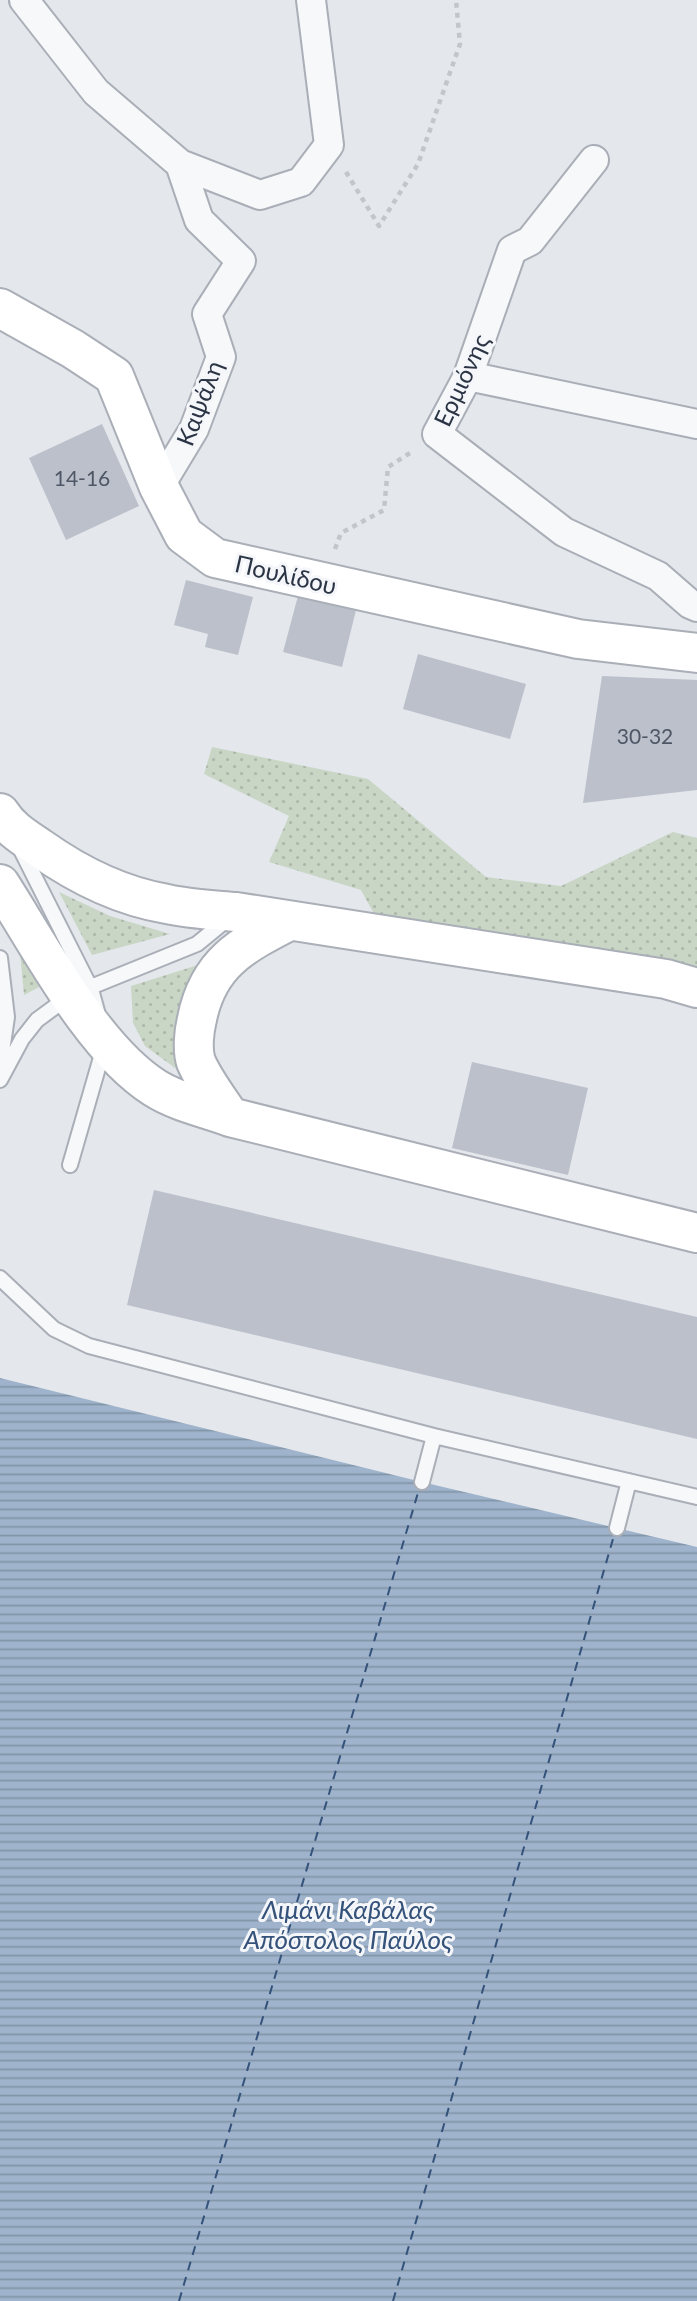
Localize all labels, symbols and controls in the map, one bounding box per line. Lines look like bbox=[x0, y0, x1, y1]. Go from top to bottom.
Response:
street label: Ερμιόνης bbox=[427, 329, 495, 431]
street label: Καψάλη bbox=[170, 356, 228, 450]
house number: 14-16 bbox=[54, 465, 110, 490]
street label: Πουλίδου bbox=[232, 548, 340, 600]
house number: 30-32 bbox=[617, 723, 673, 748]
water label: Λιμάνι Καβάλας Απόστολος Παύλος bbox=[243, 1893, 453, 1955]

